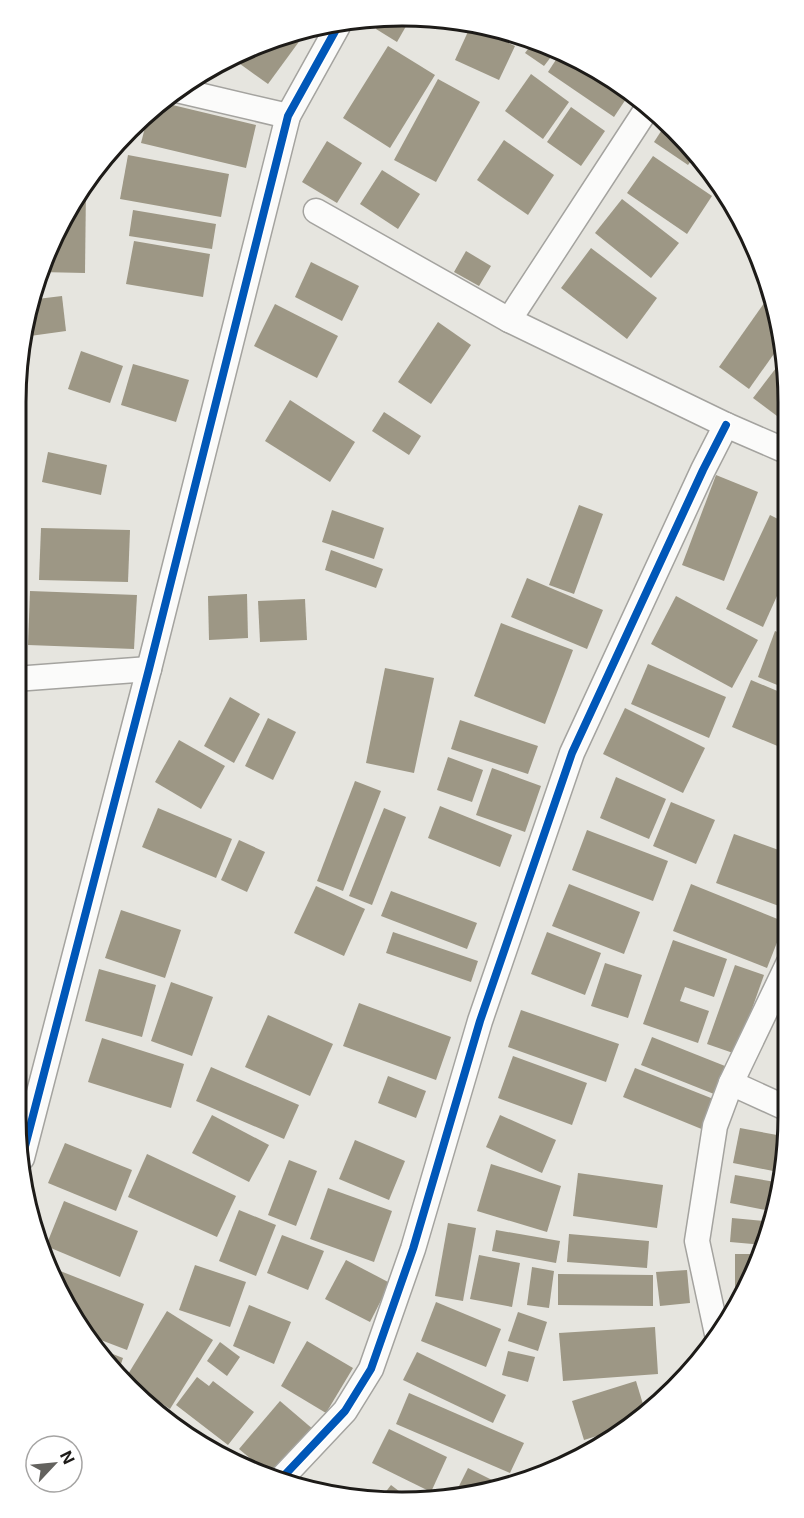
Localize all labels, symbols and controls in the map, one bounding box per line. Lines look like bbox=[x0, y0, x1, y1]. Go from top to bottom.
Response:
north arrow bbox=[24, 1434, 84, 1494]
text: N bbox=[56, 1448, 79, 1467]

